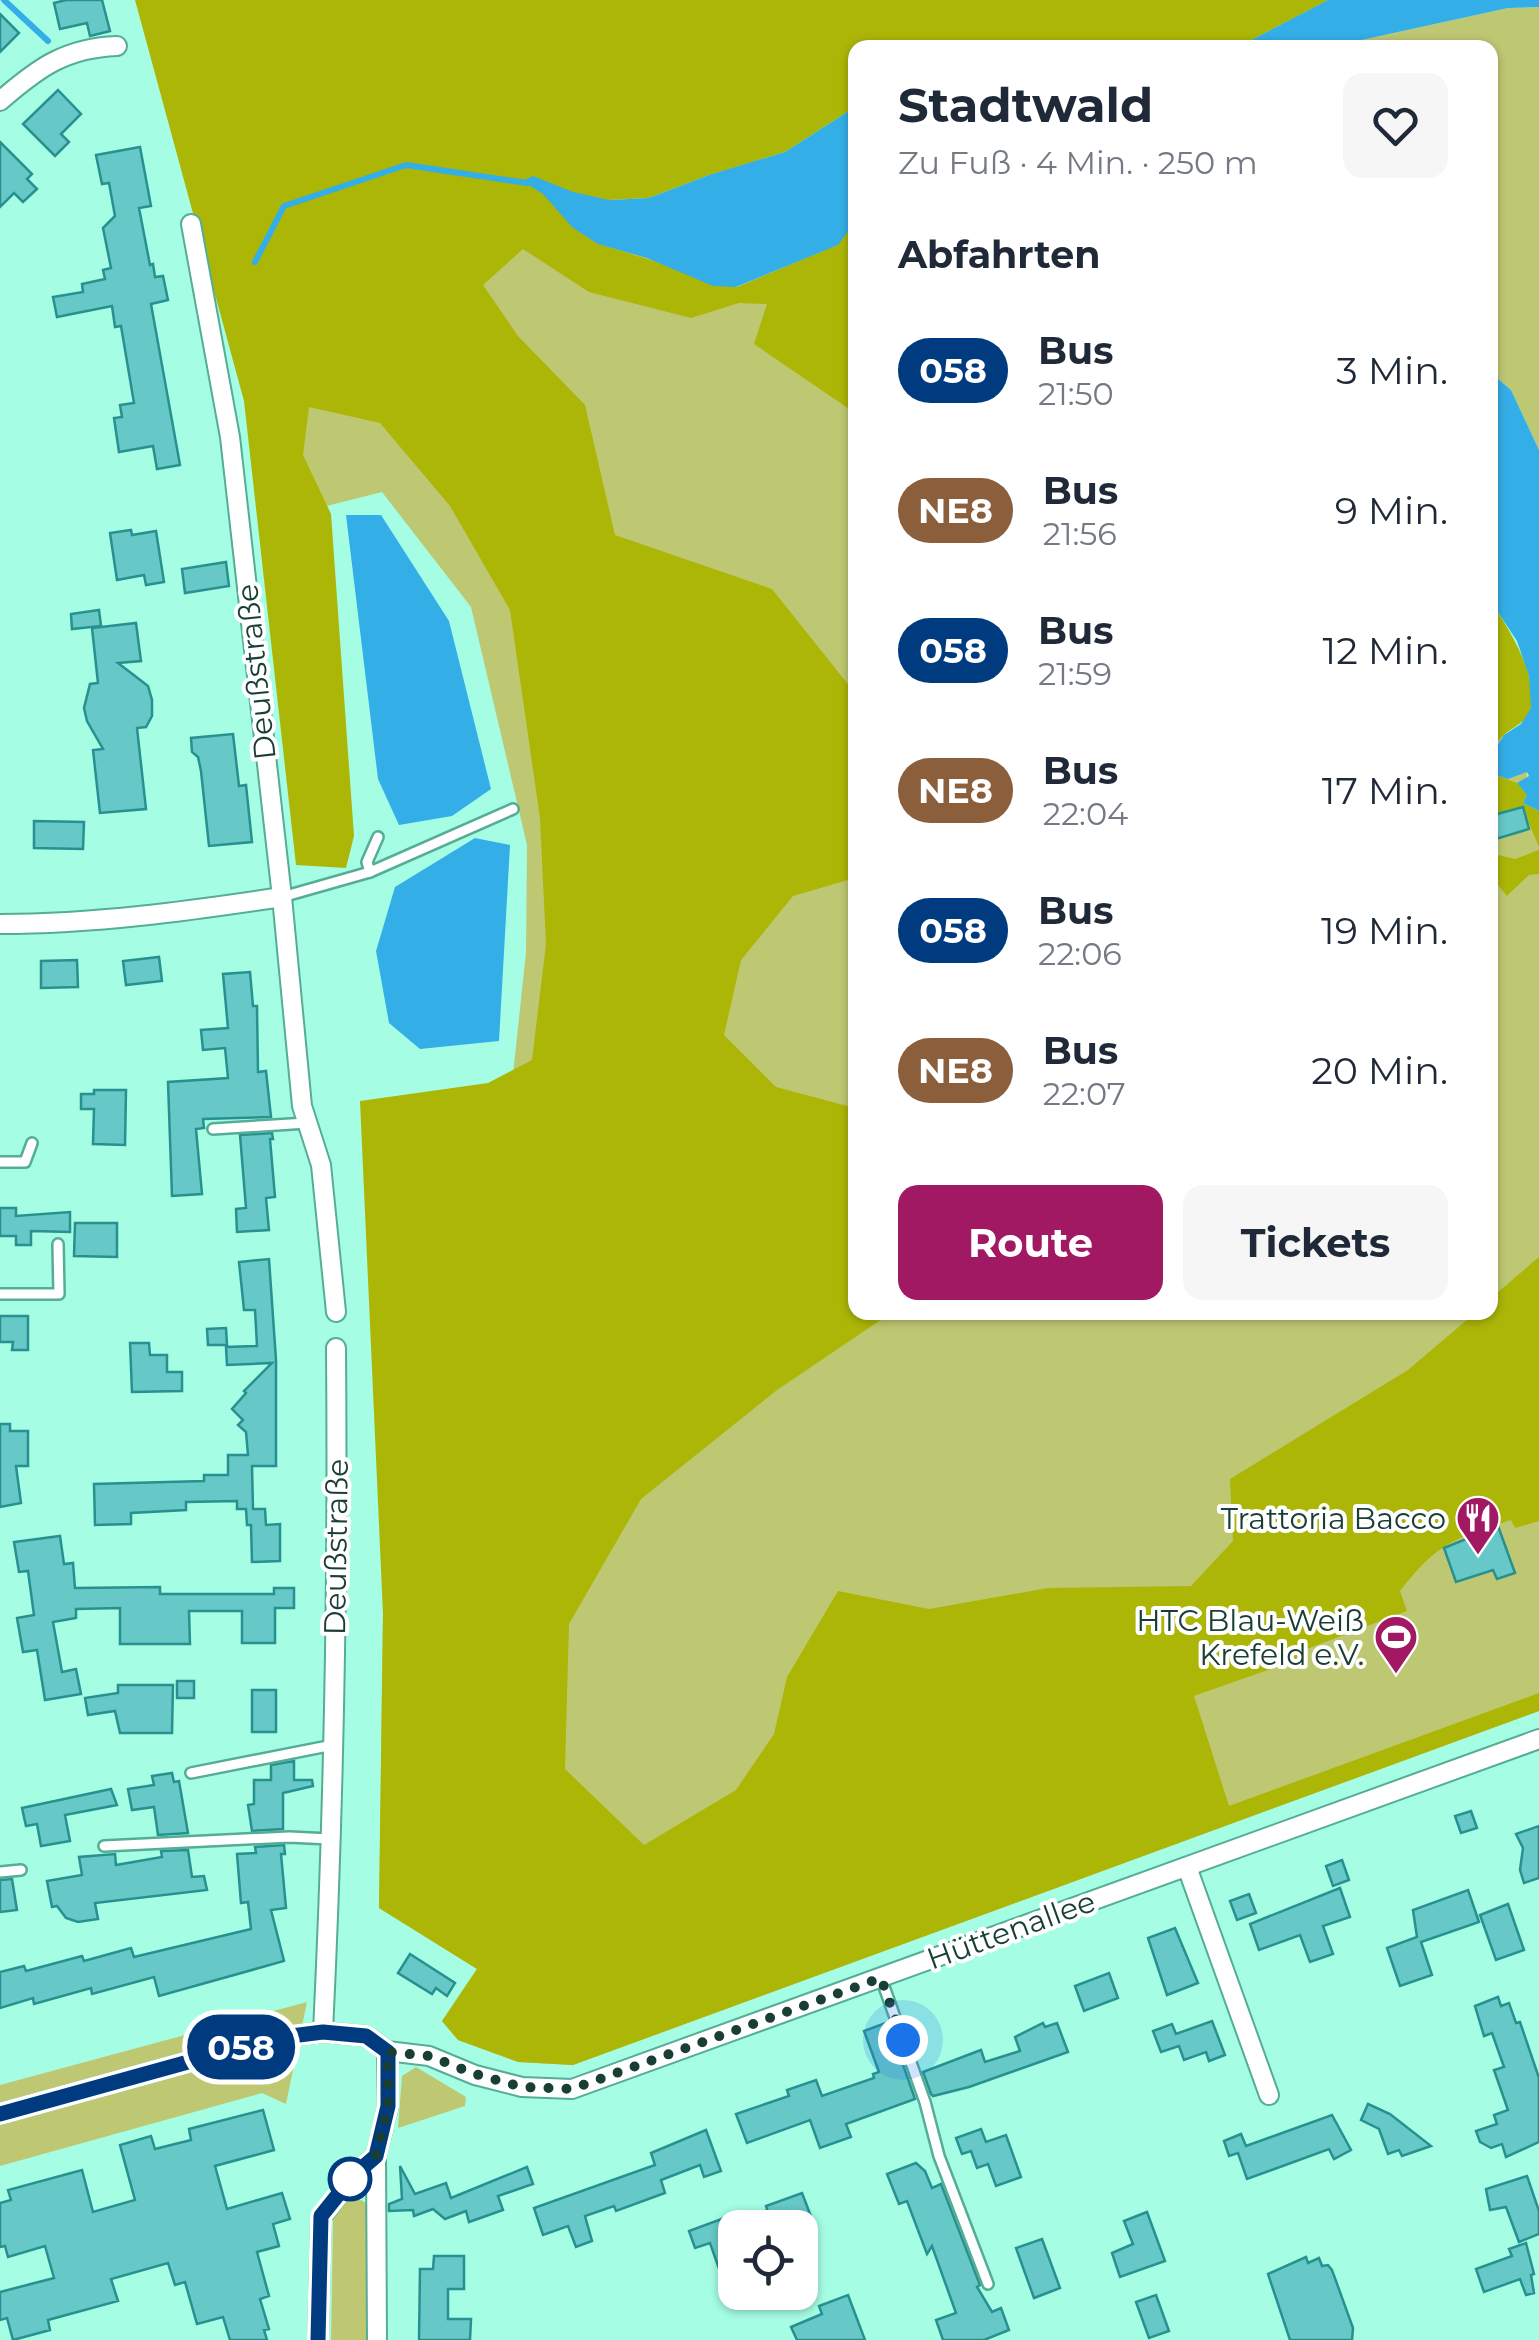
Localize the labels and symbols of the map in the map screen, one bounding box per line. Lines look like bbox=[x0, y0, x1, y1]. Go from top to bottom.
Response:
street label: Deußstraße bbox=[228, 582, 284, 762]
street label: Deußstraße bbox=[316, 1458, 356, 1636]
restaurant icon: Trattoria Bacco bbox=[1455, 1495, 1501, 1556]
place label: Trattoria Bacco bbox=[1221, 1500, 1446, 1537]
place label: HTC Blau-Weiß Krefeld e.V. bbox=[1136, 1602, 1364, 1673]
sports icon: HTC Blau-Weiß Krefeld e.V. bbox=[1373, 1614, 1419, 1675]
street label: Hüttenallee bbox=[922, 1882, 1100, 1978]
line badge: 058 bbox=[184, 2014, 298, 2080]
your location bbox=[878, 2015, 928, 2065]
unlabelled marker bbox=[329, 2158, 371, 2200]

